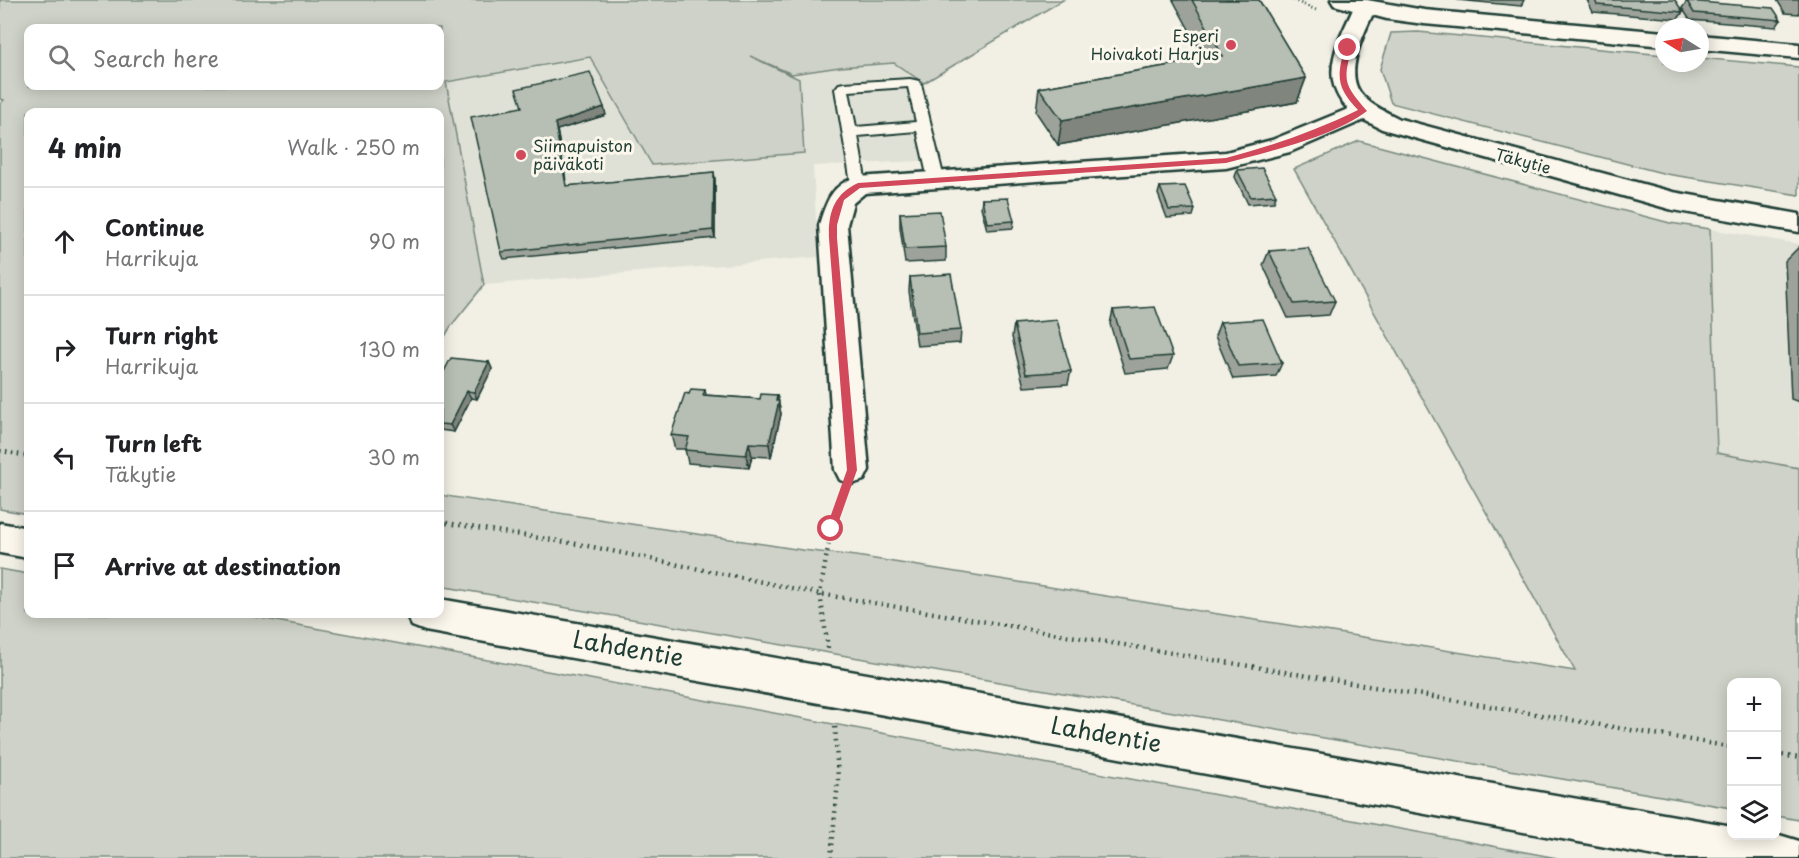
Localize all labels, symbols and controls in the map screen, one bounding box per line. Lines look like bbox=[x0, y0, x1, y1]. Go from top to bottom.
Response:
north arrow bbox=[1655, 18, 1709, 72]
place label: Esperi Hoivakoti Harjus bbox=[1091, 23, 1219, 65]
search box bbox=[24, 24, 444, 90]
route end bbox=[1334, 34, 1360, 60]
marker: Esperi Hoivakoti Harjus bbox=[1224, 38, 1238, 52]
icon: search bbox=[45, 41, 78, 74]
text: Search here bbox=[93, 41, 219, 74]
text: 4 min bbox=[48, 128, 122, 167]
text: Walk · 250 m bbox=[287, 132, 420, 162]
place label: Siimapuiston päiväkoti bbox=[533, 133, 633, 175]
street label: Täkytie bbox=[1493, 141, 1554, 179]
marker: Siimapuiston päiväkoti bbox=[514, 148, 528, 162]
text: Continue bbox=[105, 210, 204, 243]
icon: ahead bbox=[48, 225, 81, 258]
text: 90 m bbox=[369, 226, 420, 256]
text: Harrikuja bbox=[105, 243, 198, 273]
text: Turn right bbox=[105, 318, 218, 351]
icon: right bbox=[48, 333, 81, 366]
text: 130 m bbox=[360, 334, 420, 364]
text: Harrikuja bbox=[105, 351, 198, 381]
text: Turn left bbox=[105, 426, 202, 459]
icon: left bbox=[48, 441, 81, 474]
text: 30 m bbox=[367, 442, 420, 472]
text: Täkytie bbox=[105, 459, 176, 489]
route start bbox=[817, 515, 843, 541]
icon: arrive bbox=[48, 549, 81, 582]
text: Arrive at destination bbox=[105, 549, 341, 582]
street label: Lahdentie bbox=[570, 620, 687, 674]
map controls bbox=[1727, 678, 1781, 840]
button: + bbox=[1727, 678, 1781, 732]
street label: Lahdentie bbox=[1048, 706, 1165, 760]
button: − bbox=[1727, 732, 1781, 786]
button: layers bbox=[1727, 786, 1781, 840]

